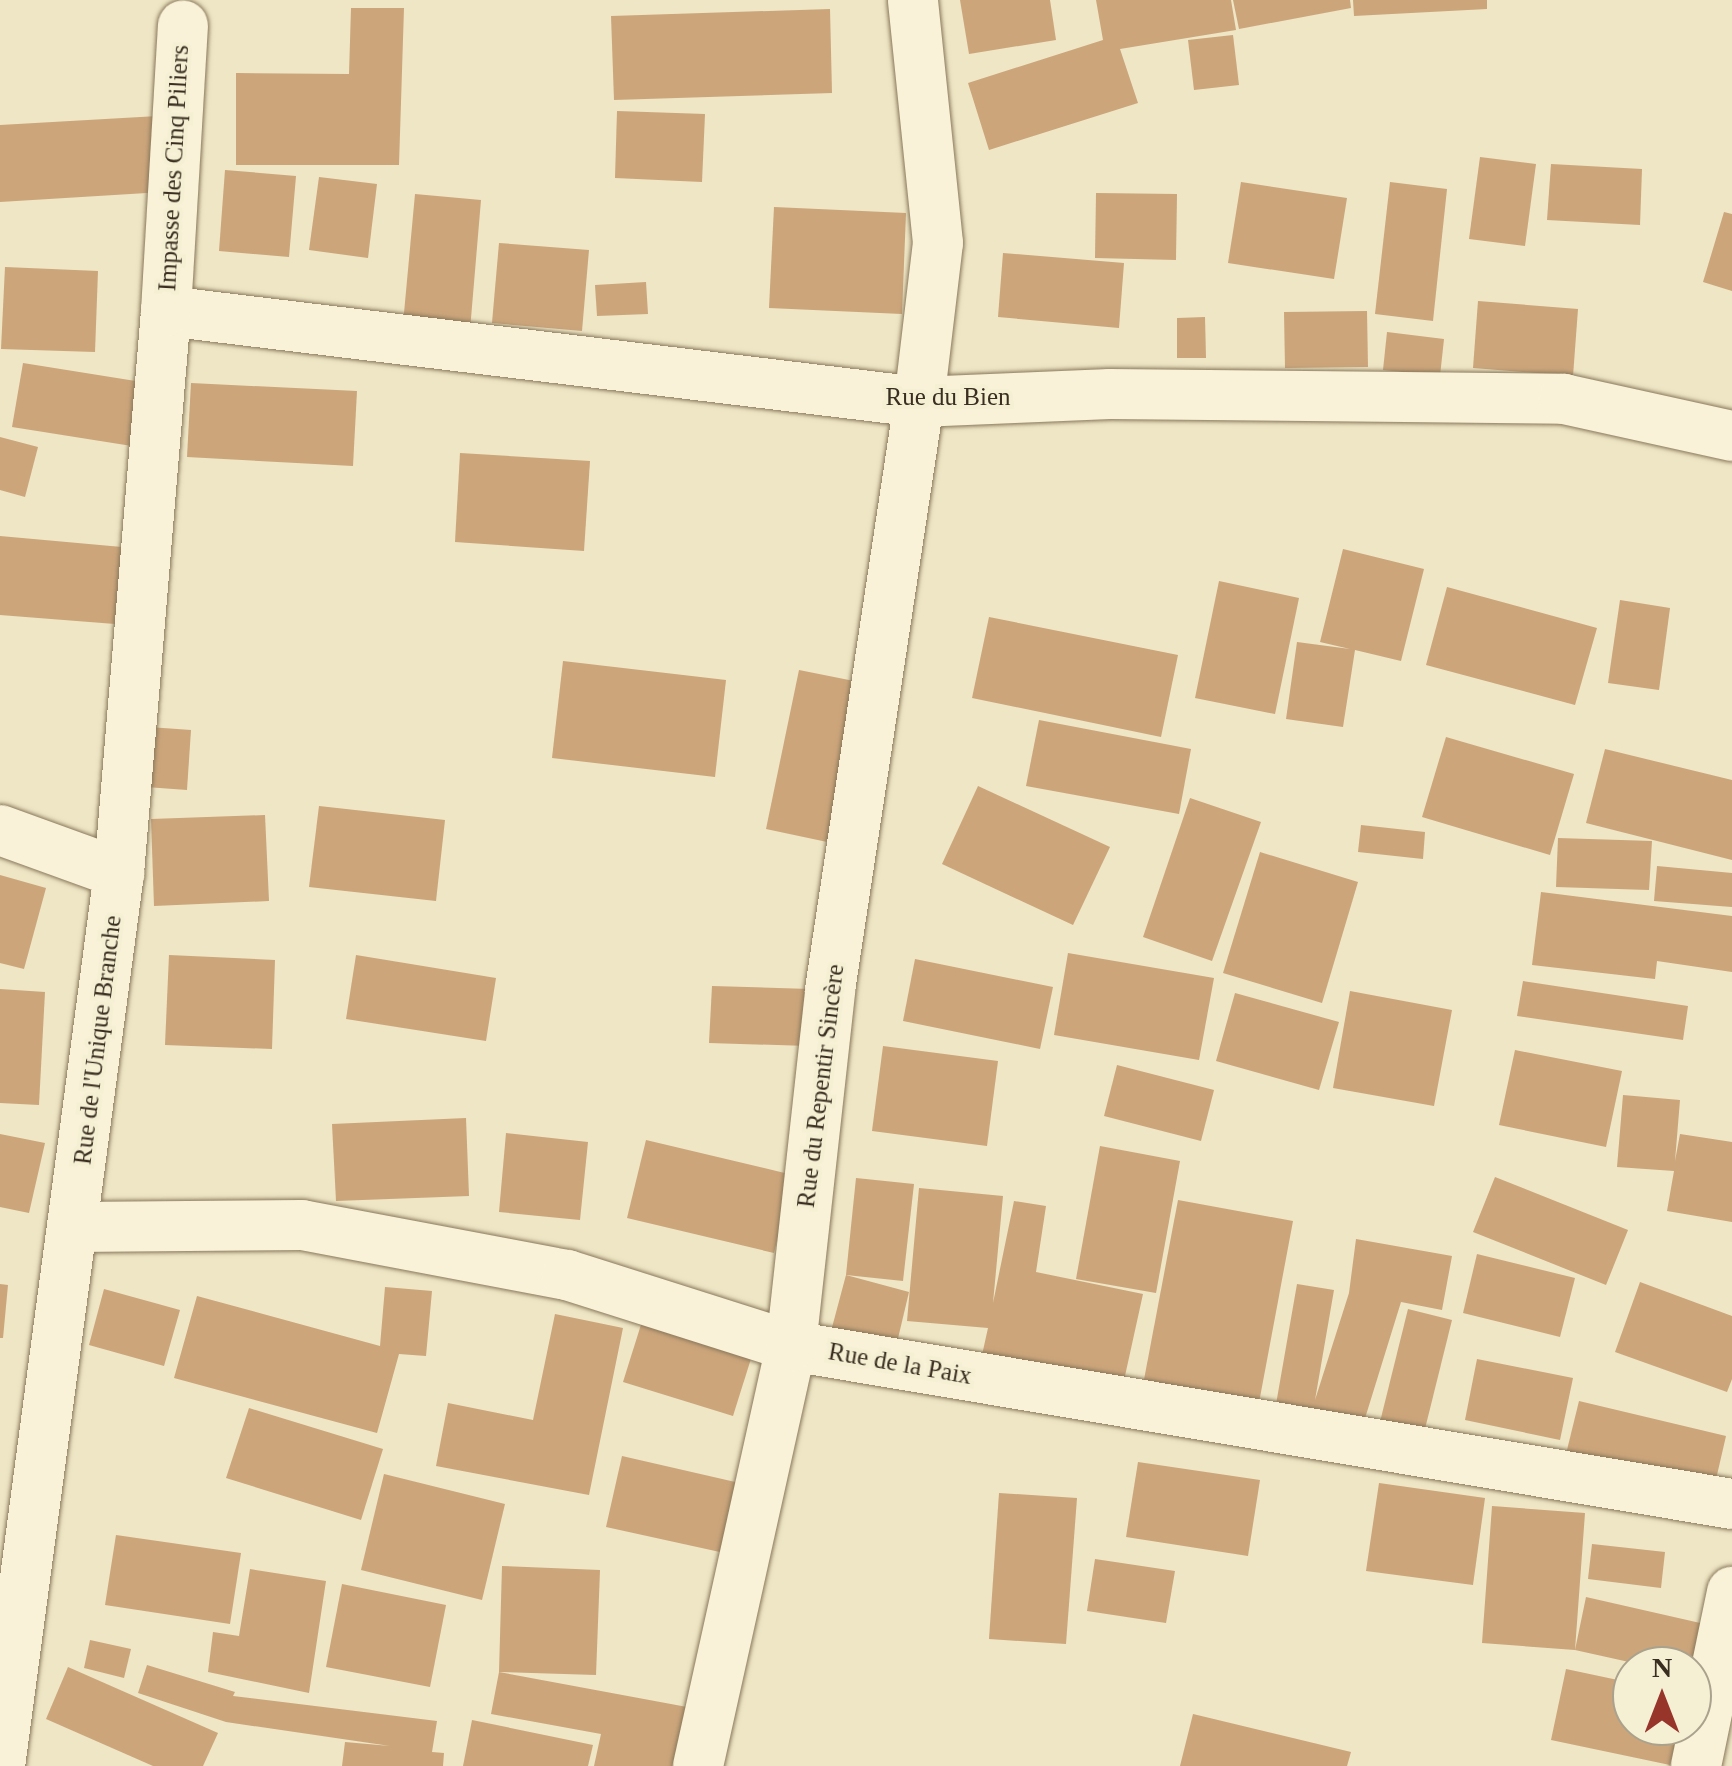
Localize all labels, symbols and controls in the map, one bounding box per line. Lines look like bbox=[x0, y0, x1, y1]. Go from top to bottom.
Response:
street label: Impasse des Cinq Piliers bbox=[153, 44, 195, 292]
street label: Rue du Bien bbox=[886, 382, 1010, 412]
street label: Rue de l'Unique Branche bbox=[68, 914, 128, 1166]
street label: Rue du Repentir Sincère bbox=[791, 963, 851, 1209]
street label: Rue de la Paix bbox=[826, 1337, 974, 1391]
north arrow bbox=[1612, 1646, 1712, 1746]
text: N bbox=[1652, 1652, 1672, 1683]

